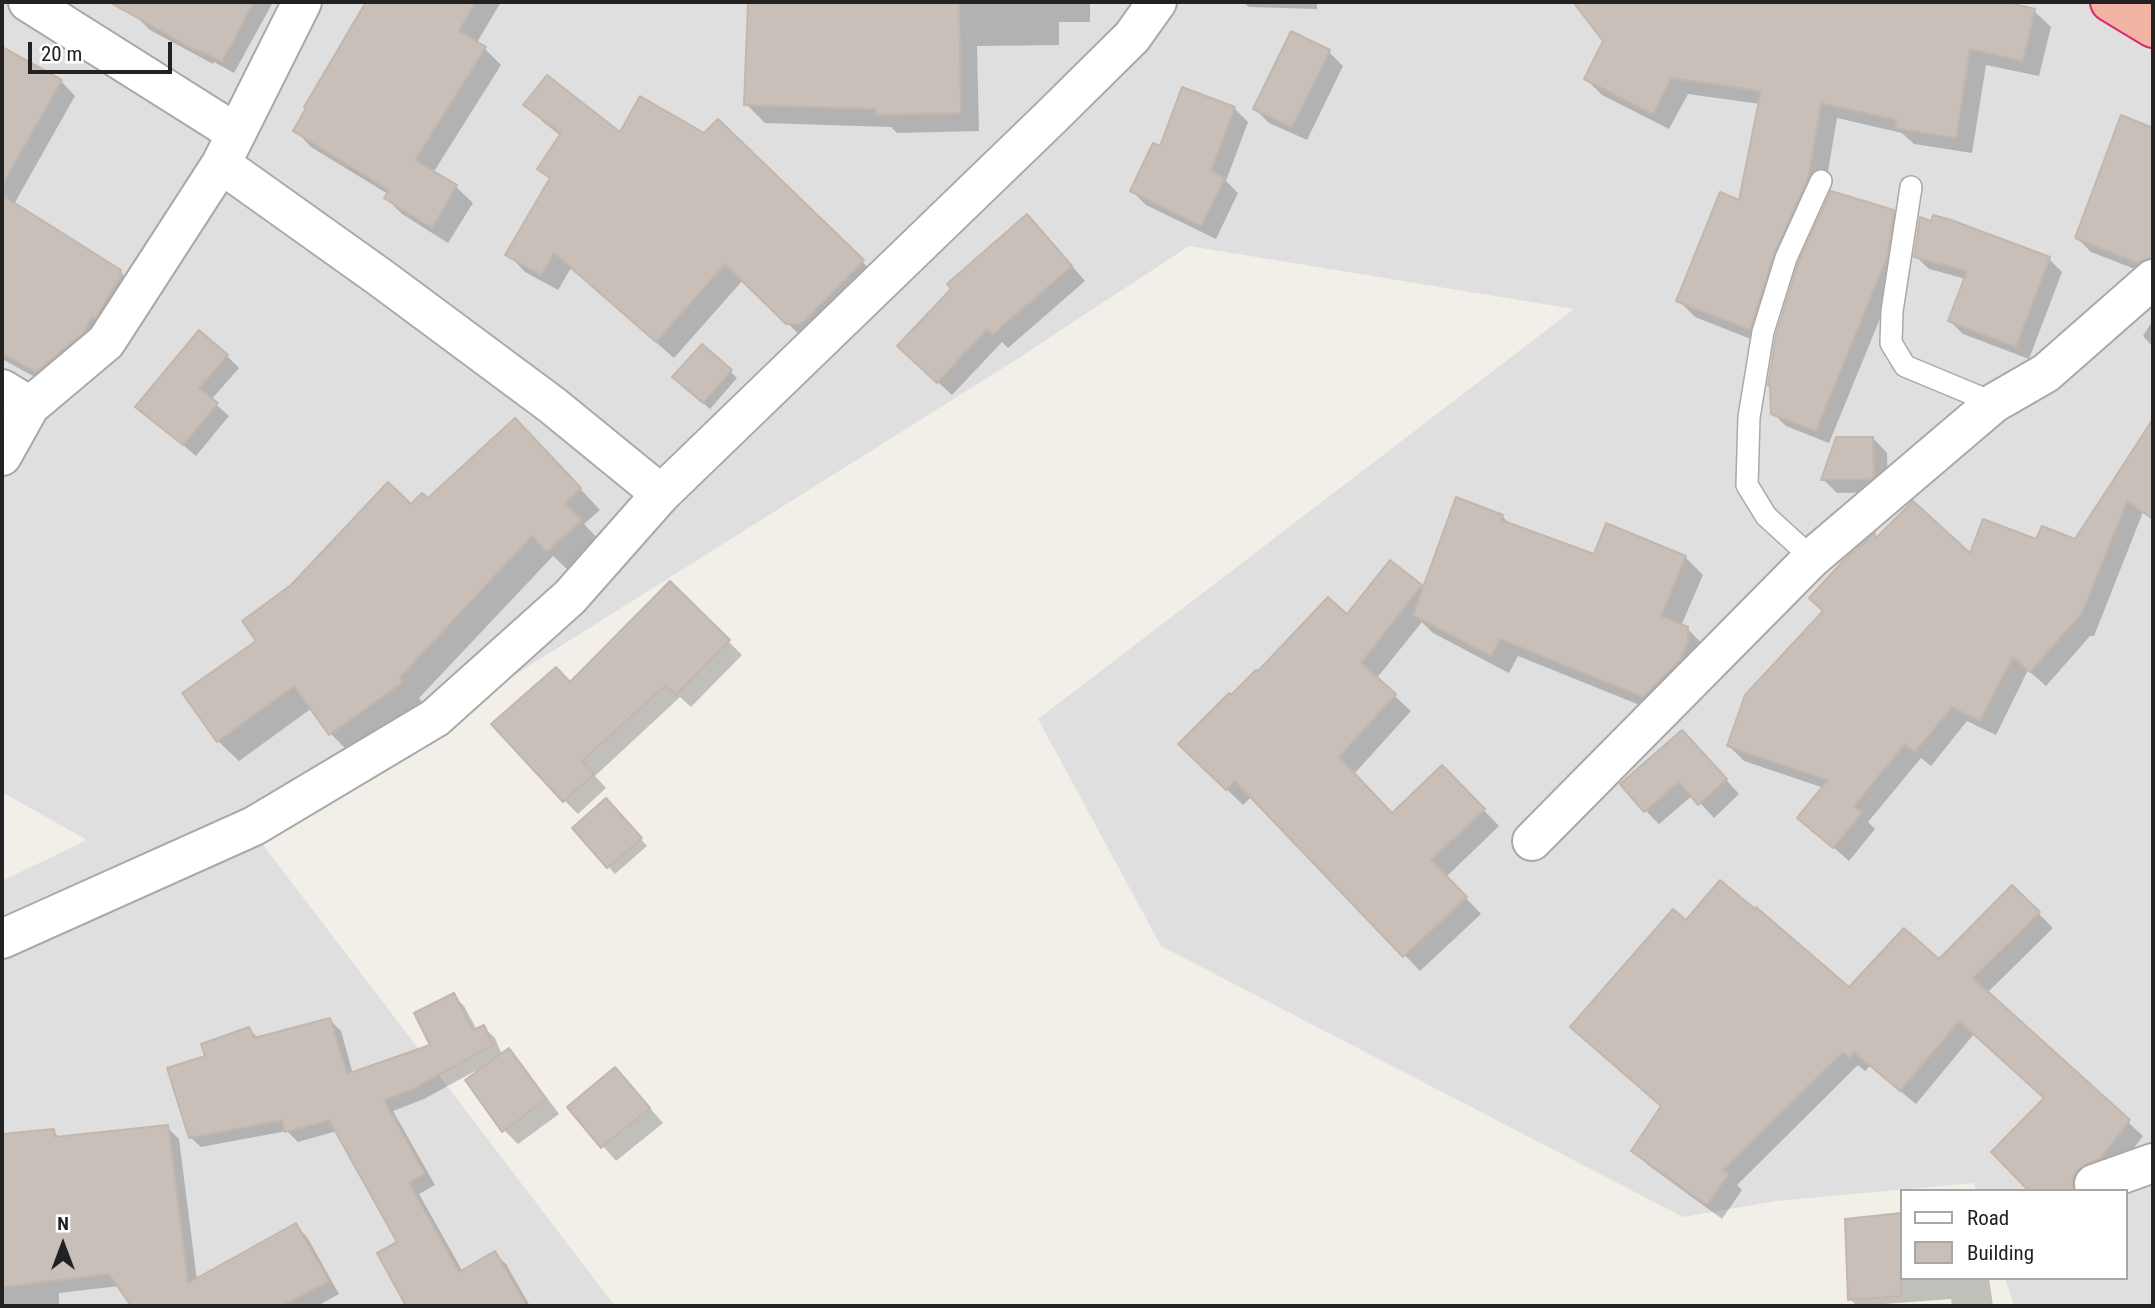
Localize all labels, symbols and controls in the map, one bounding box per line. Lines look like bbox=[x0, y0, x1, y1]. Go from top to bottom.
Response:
scale bar bbox=[32, 28, 175, 72]
text: 20 m bbox=[41, 42, 82, 66]
legend bbox=[1899, 1189, 2127, 1280]
text: Road bbox=[1967, 1206, 2009, 1230]
north arrow bbox=[28, 1210, 98, 1280]
text: N bbox=[57, 1212, 69, 1235]
text: Building bbox=[1967, 1241, 2034, 1265]

